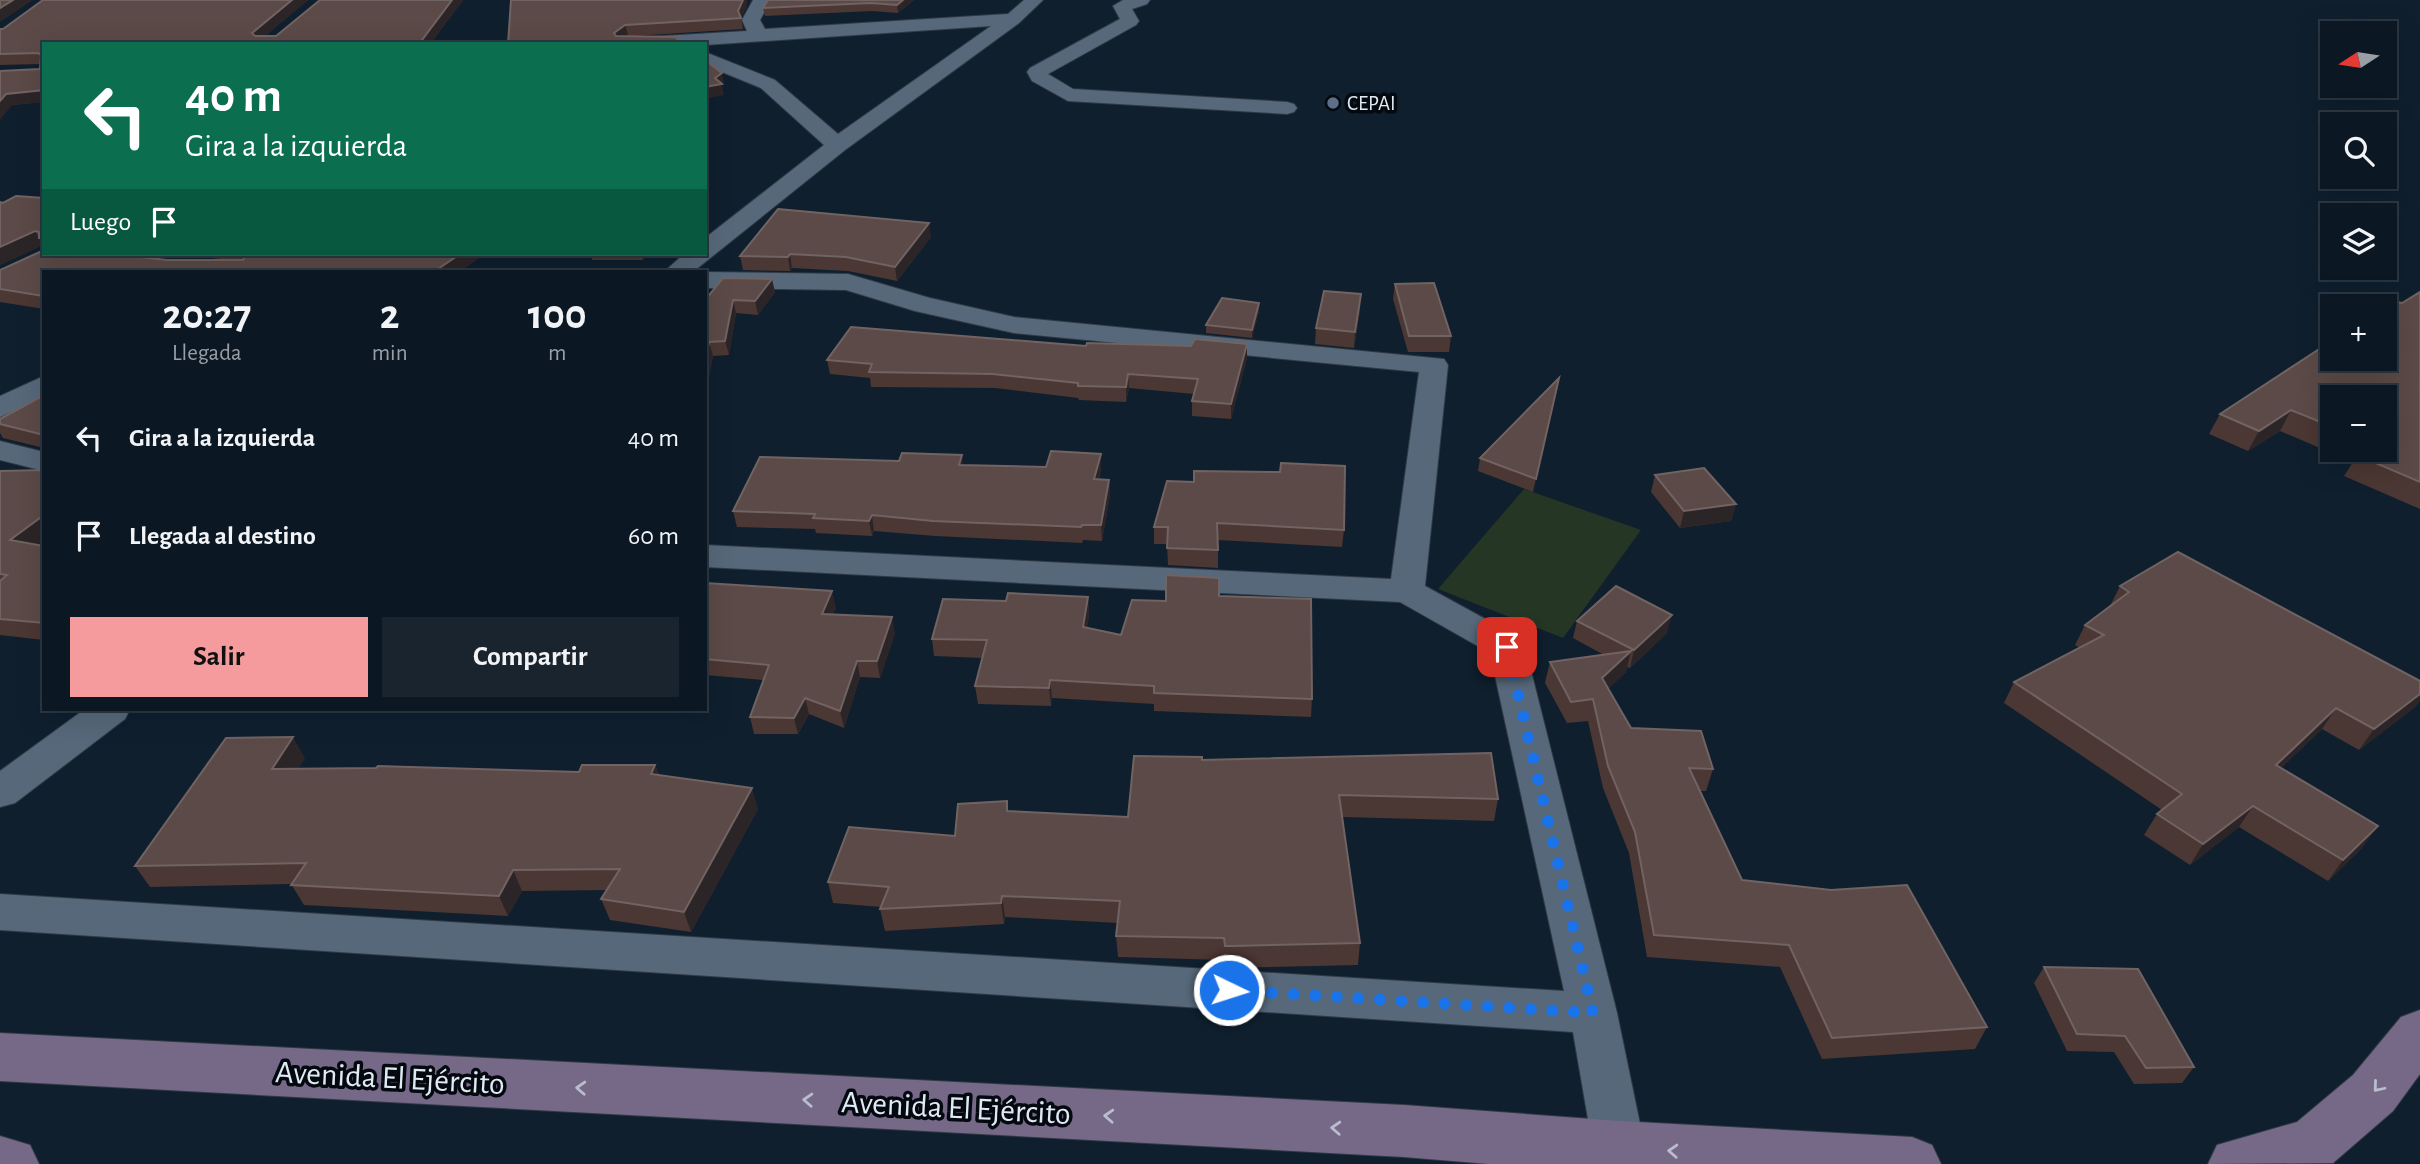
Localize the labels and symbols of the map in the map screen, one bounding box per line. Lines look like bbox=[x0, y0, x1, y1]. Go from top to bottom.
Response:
north arrow bbox=[2320, 21, 2398, 98]
place label: CEPAI bbox=[1347, 93, 1396, 114]
marker: CEPAI bbox=[1325, 95, 1341, 111]
pin bbox=[1477, 617, 1537, 677]
position arrow bbox=[1192, 953, 1266, 1027]
street label: Avenida El Ejército bbox=[274, 1056, 506, 1100]
one-way arrow bbox=[2374, 1078, 2386, 1091]
one-way arrow bbox=[575, 1081, 586, 1096]
street label: Avenida El Ejército bbox=[840, 1086, 1072, 1130]
one-way arrow bbox=[803, 1092, 814, 1107]
one-way arrow bbox=[1103, 1108, 1114, 1123]
one-way arrow bbox=[1330, 1120, 1341, 1135]
one-way arrow bbox=[1667, 1143, 1678, 1158]

